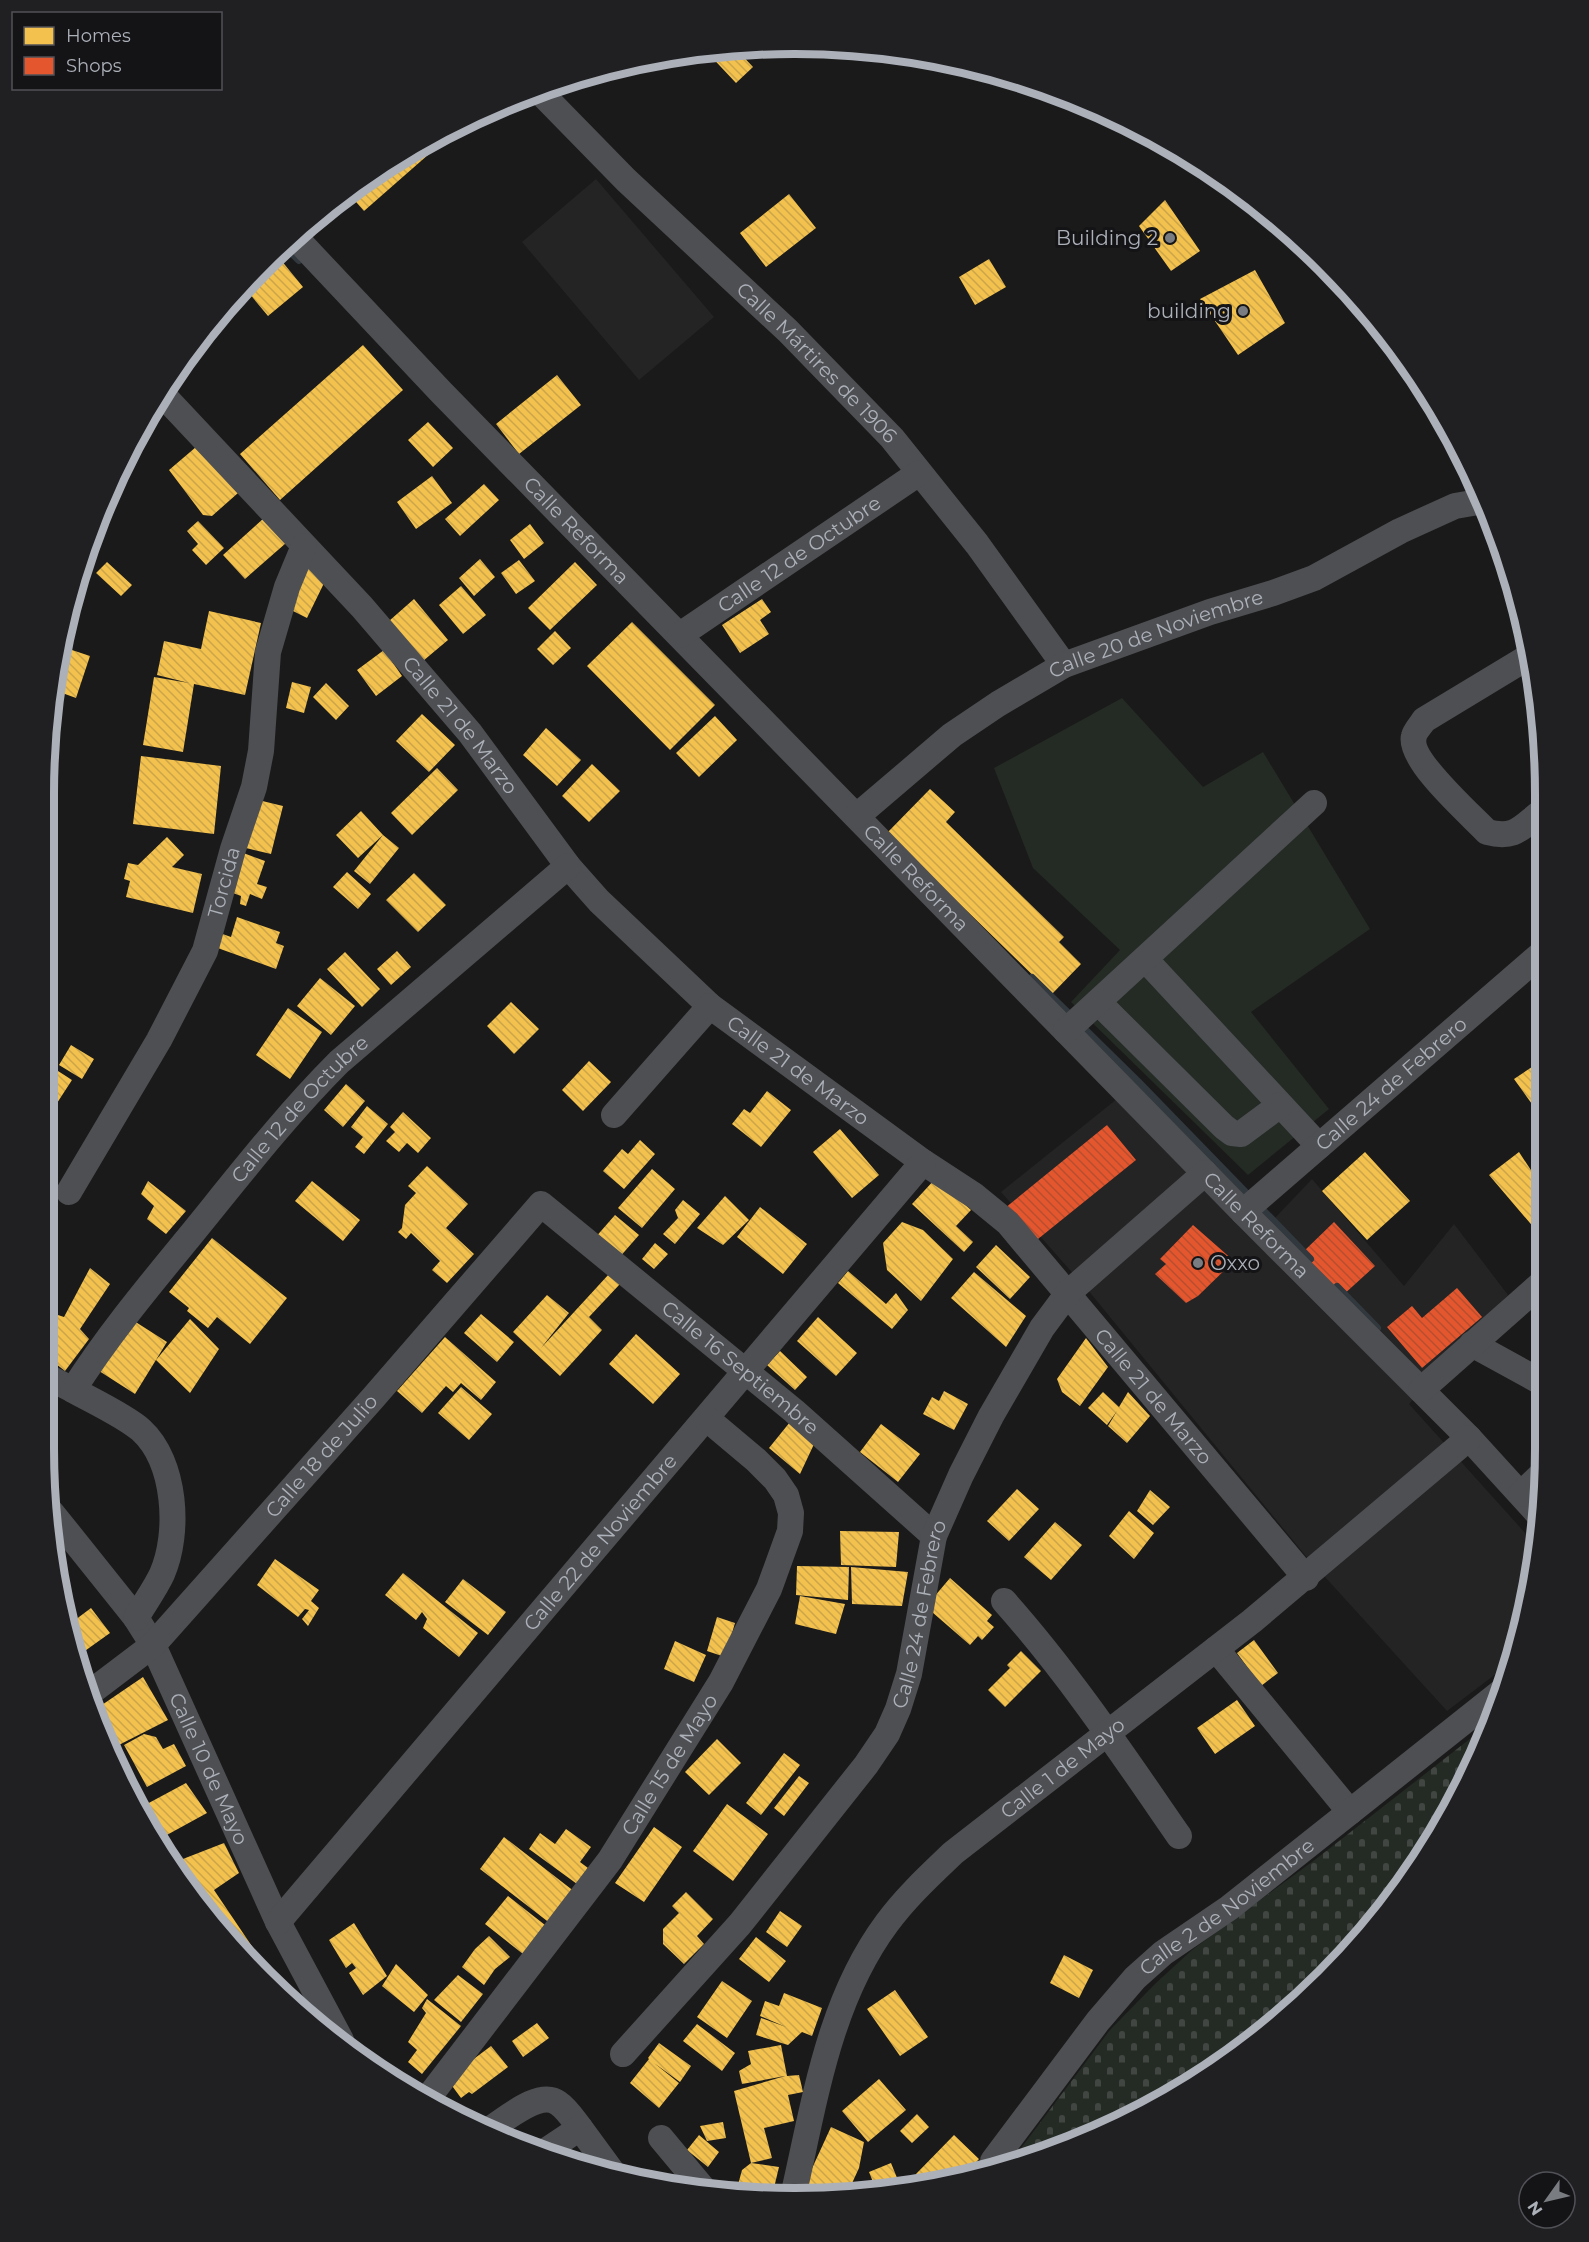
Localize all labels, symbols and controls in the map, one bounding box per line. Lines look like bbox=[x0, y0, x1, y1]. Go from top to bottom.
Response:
legend bbox=[12, 12, 222, 90]
text: Homes bbox=[66, 25, 131, 47]
text: Shops bbox=[66, 55, 122, 77]
place label: Building 2 bbox=[1056, 226, 1158, 250]
marker: Building 2 bbox=[1163, 231, 1177, 245]
street label: Calle Mártires de 1906 bbox=[732, 277, 902, 448]
place label: building bbox=[1147, 299, 1231, 323]
marker: building bbox=[1236, 304, 1250, 318]
street label: Calle Reforma bbox=[519, 472, 634, 589]
street label: Calle 12 de Octubre bbox=[713, 490, 885, 618]
street label: Calle 20 de Noviembre bbox=[1044, 585, 1266, 684]
street label: Calle 21 de Marzo bbox=[398, 651, 523, 799]
street label: Calle Reforma bbox=[858, 819, 974, 937]
street label: Torcida bbox=[203, 844, 245, 921]
street label: Calle 21 de Marzo bbox=[722, 1010, 874, 1130]
street label: Calle 24 de Febrero bbox=[1311, 1012, 1472, 1156]
street label: Calle 12 de Octubre bbox=[226, 1030, 373, 1188]
street label: Calle Reforma bbox=[1198, 1167, 1314, 1283]
place label: Oxxo bbox=[1210, 1251, 1260, 1275]
marker: Oxxo bbox=[1191, 1256, 1205, 1270]
street label: Calle 16 Septiembre bbox=[657, 1296, 824, 1439]
street label: Calle 21 de Marzo bbox=[1090, 1323, 1217, 1469]
street label: Calle 18 de Julio bbox=[260, 1389, 383, 1523]
street label: Calle 22 de Noviembre bbox=[518, 1449, 682, 1636]
street label: Calle 24 de Febrero bbox=[887, 1516, 952, 1711]
street label: Calle 10 de Mayo bbox=[164, 1689, 254, 1848]
street label: Calle 15 de Mayo bbox=[616, 1689, 723, 1840]
street label: Calle 1 de Mayo bbox=[996, 1712, 1130, 1824]
street label: Calle 2 de Noviembre bbox=[1134, 1833, 1319, 1980]
north arrow bbox=[1517, 2170, 1577, 2230]
text: N bbox=[1523, 2197, 1546, 2219]

